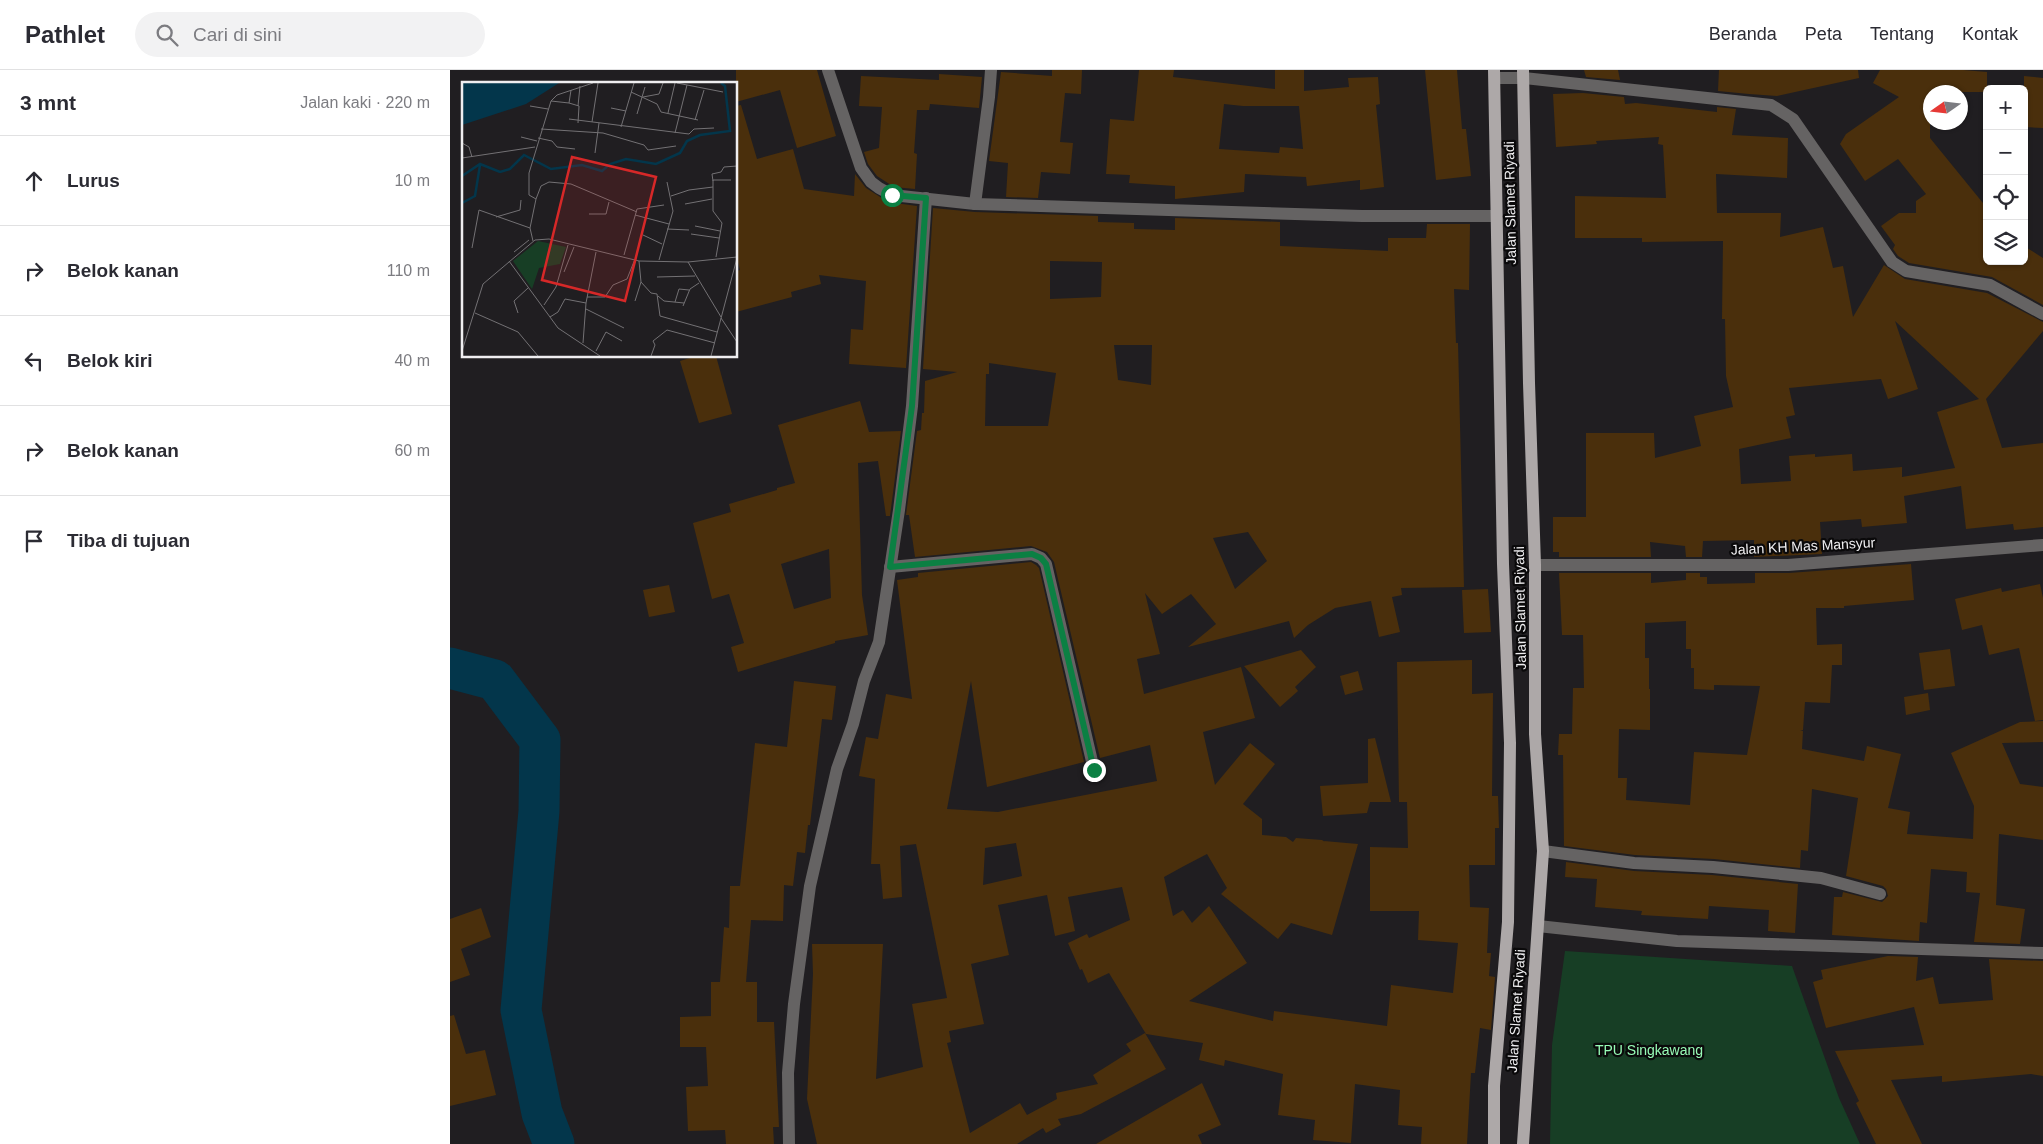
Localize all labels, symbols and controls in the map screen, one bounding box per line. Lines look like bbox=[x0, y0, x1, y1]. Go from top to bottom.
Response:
search box bbox=[135, 12, 485, 57]
text: Pathlet bbox=[25, 21, 105, 48]
icon: search bbox=[153, 21, 181, 49]
text: Cari di sini bbox=[193, 24, 282, 45]
text: Beranda bbox=[1709, 24, 1777, 44]
text: Peta bbox=[1805, 24, 1842, 44]
text: Tentang bbox=[1870, 24, 1934, 44]
text: Kontak bbox=[1962, 24, 2018, 44]
inset map bbox=[462, 82, 738, 358]
north arrow bbox=[1923, 85, 1968, 130]
map controls bbox=[1983, 85, 2028, 265]
button: + bbox=[1983, 85, 2028, 130]
text: 3 mnt bbox=[20, 91, 76, 114]
text: Jalan kaki · 220 m bbox=[300, 94, 430, 111]
button: − bbox=[1983, 130, 2028, 175]
street label: Jalan Slamet Riyadi bbox=[1501, 141, 1519, 265]
icon: ahead bbox=[20, 167, 48, 195]
text: Lurus bbox=[67, 170, 120, 191]
text: 10 m bbox=[394, 172, 430, 189]
button: locate bbox=[1983, 175, 2028, 220]
route start bbox=[881, 184, 904, 207]
button: layers bbox=[1983, 220, 2028, 265]
icon: right bbox=[20, 257, 48, 285]
text: Belok kanan bbox=[67, 260, 179, 281]
text: 110 m bbox=[387, 262, 430, 279]
icon: left bbox=[20, 347, 48, 375]
text: Belok kiri bbox=[67, 350, 153, 371]
text: 40 m bbox=[394, 352, 430, 369]
icon: right bbox=[20, 437, 48, 465]
text: Belok kanan bbox=[67, 440, 179, 461]
text: 60 m bbox=[394, 442, 430, 459]
icon: arrive bbox=[20, 527, 48, 555]
text: Tiba di tujuan bbox=[67, 530, 190, 551]
street label: Jalan KH Mas Mansyur bbox=[1730, 534, 1876, 558]
street label: Jalan Slamet Riyadi bbox=[1511, 546, 1529, 670]
route end bbox=[1083, 759, 1106, 782]
street label: Jalan Slamet Riyadi bbox=[1504, 949, 1528, 1073]
park label: TPU Singkawang bbox=[1595, 1042, 1703, 1058]

